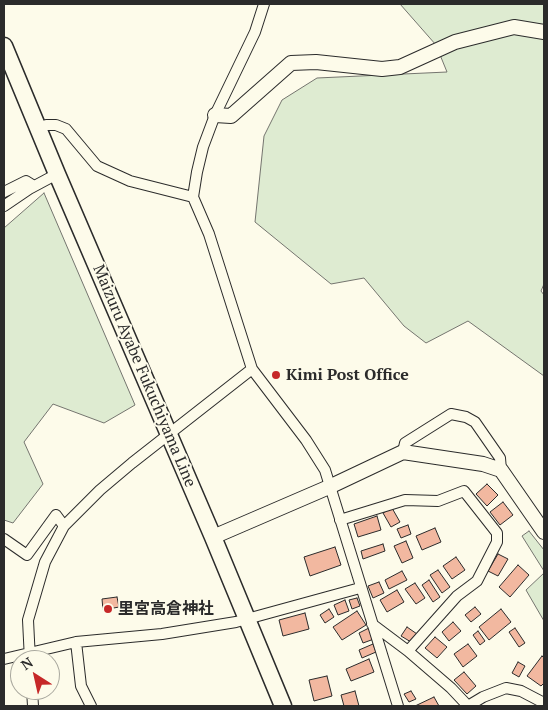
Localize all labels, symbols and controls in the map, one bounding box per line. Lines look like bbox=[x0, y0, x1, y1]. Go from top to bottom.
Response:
street label: Maizuru Ayabe Fukuchiyama Line bbox=[88, 262, 200, 490]
place label: Kimi Post Office bbox=[286, 365, 409, 385]
marker: Kimi Post Office bbox=[270, 369, 282, 381]
place label: 里宮高倉神社 bbox=[118, 599, 214, 619]
marker: 里宮高倉神社 bbox=[102, 603, 114, 615]
north arrow bbox=[10, 650, 60, 700]
text: N bbox=[17, 652, 36, 674]

